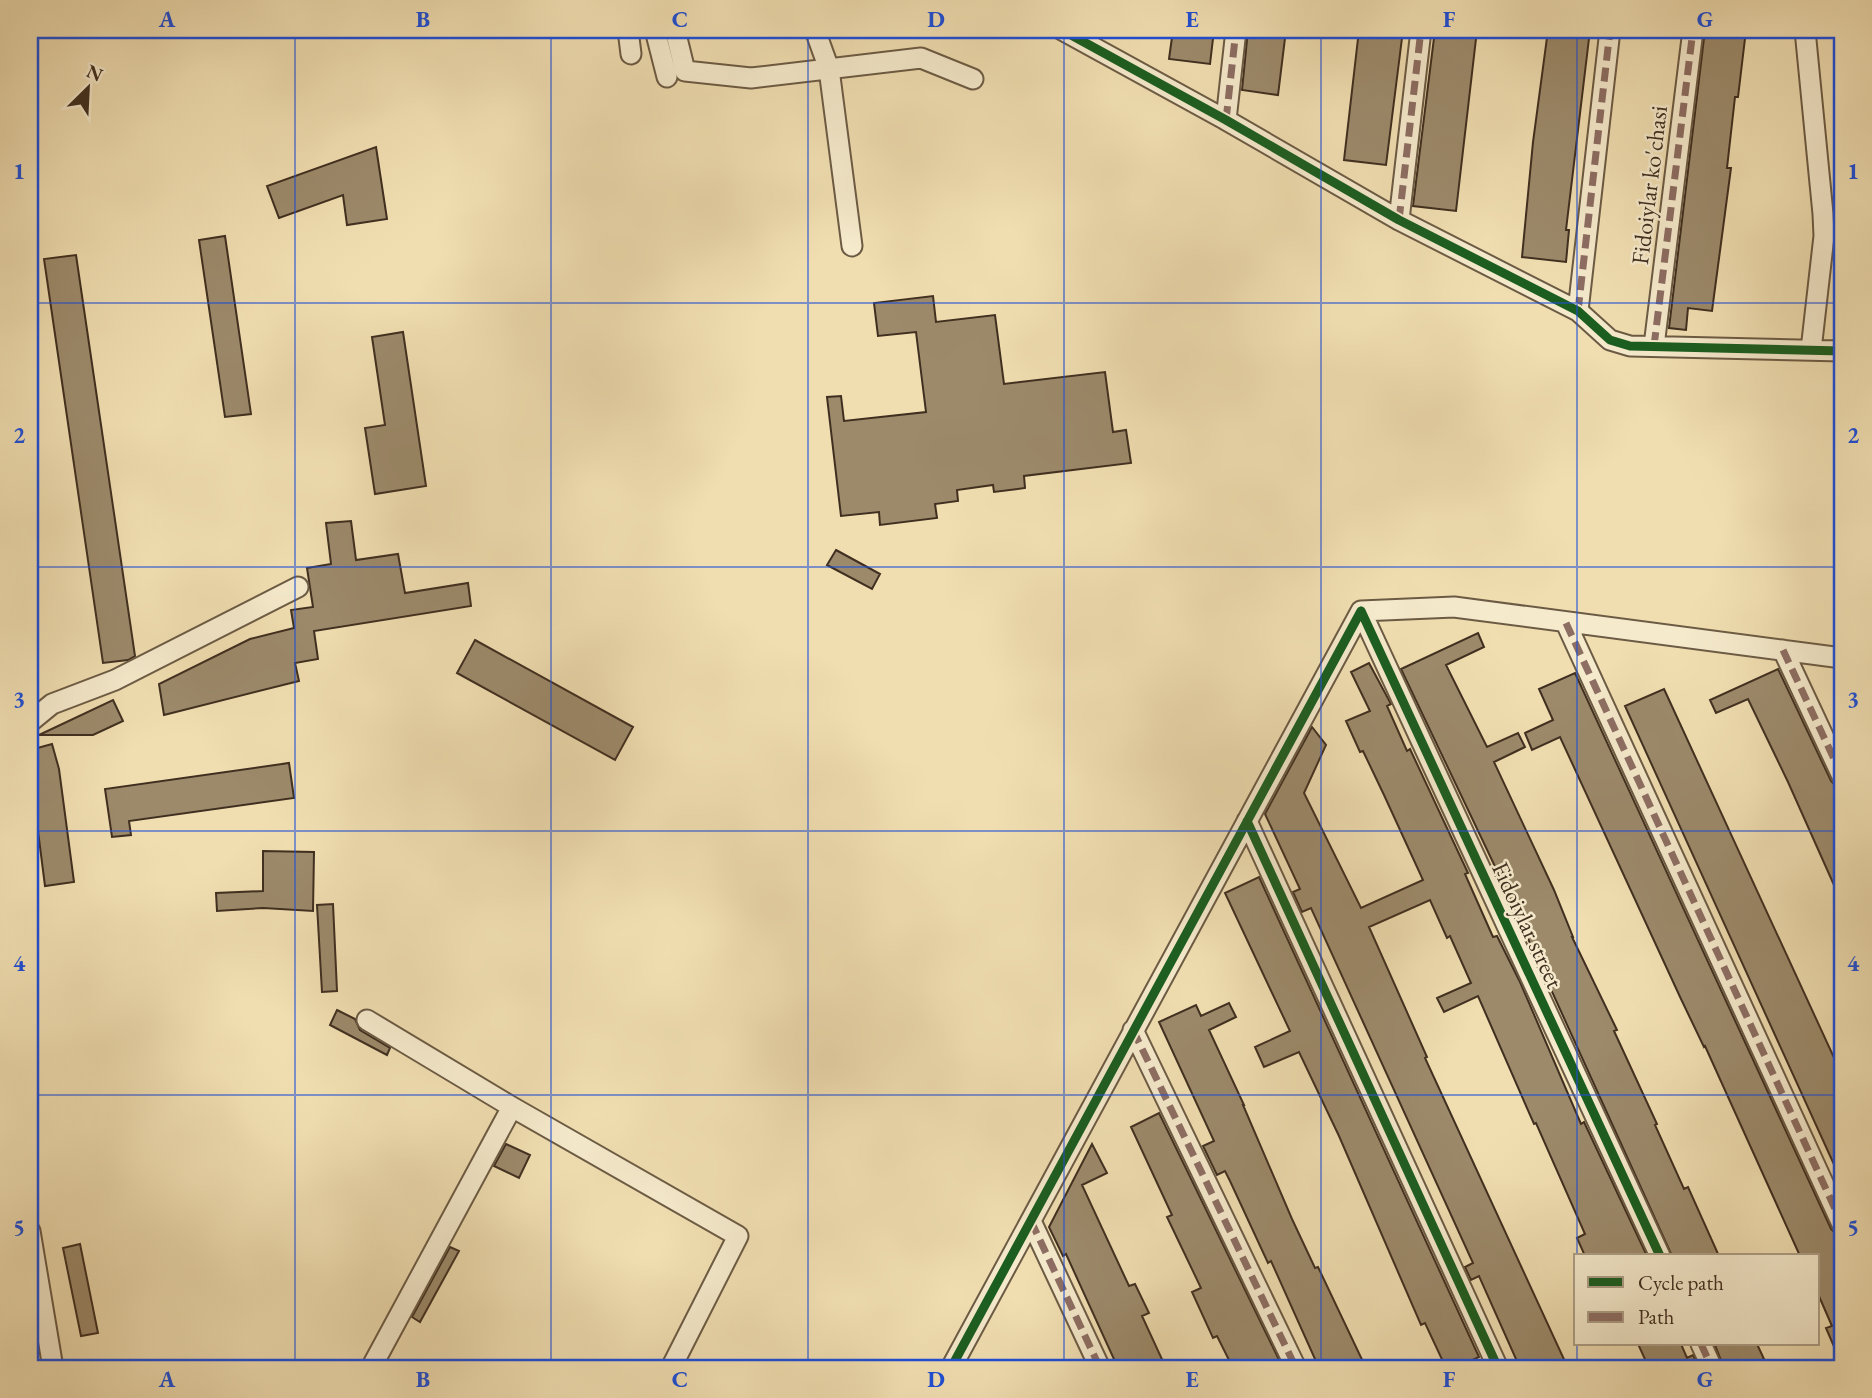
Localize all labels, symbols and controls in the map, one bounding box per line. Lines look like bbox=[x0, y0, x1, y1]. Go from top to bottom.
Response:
text: A bbox=[158, 4, 176, 34]
text: B bbox=[416, 4, 430, 34]
text: C bbox=[672, 4, 688, 34]
text: D bbox=[927, 4, 945, 34]
text: E bbox=[1185, 4, 1199, 34]
text: F bbox=[1443, 4, 1456, 34]
text: G bbox=[1697, 4, 1713, 34]
north arrow bbox=[52, 52, 122, 122]
text: N bbox=[83, 58, 107, 88]
street label: Fidoiylar ko'chasi bbox=[1624, 104, 1674, 266]
text: 1 bbox=[13, 156, 25, 186]
text: 1 bbox=[1847, 156, 1859, 186]
text: 2 bbox=[13, 420, 25, 450]
text: 2 bbox=[1847, 420, 1859, 450]
text: 3 bbox=[13, 684, 25, 714]
text: 3 bbox=[1847, 684, 1859, 714]
street label: Fidoiylar street bbox=[1485, 857, 1571, 994]
text: 4 bbox=[13, 948, 26, 978]
text: 4 bbox=[1847, 948, 1860, 978]
text: 5 bbox=[13, 1212, 25, 1242]
text: 5 bbox=[1847, 1212, 1859, 1242]
legend bbox=[1574, 1254, 1820, 1346]
text: Cycle path bbox=[1638, 1269, 1724, 1296]
text: Path bbox=[1638, 1303, 1675, 1330]
text: A bbox=[158, 1364, 176, 1394]
text: B bbox=[416, 1364, 430, 1394]
text: C bbox=[672, 1364, 688, 1394]
text: D bbox=[927, 1364, 945, 1394]
text: E bbox=[1185, 1364, 1199, 1394]
text: F bbox=[1443, 1364, 1456, 1394]
text: G bbox=[1697, 1364, 1713, 1394]

